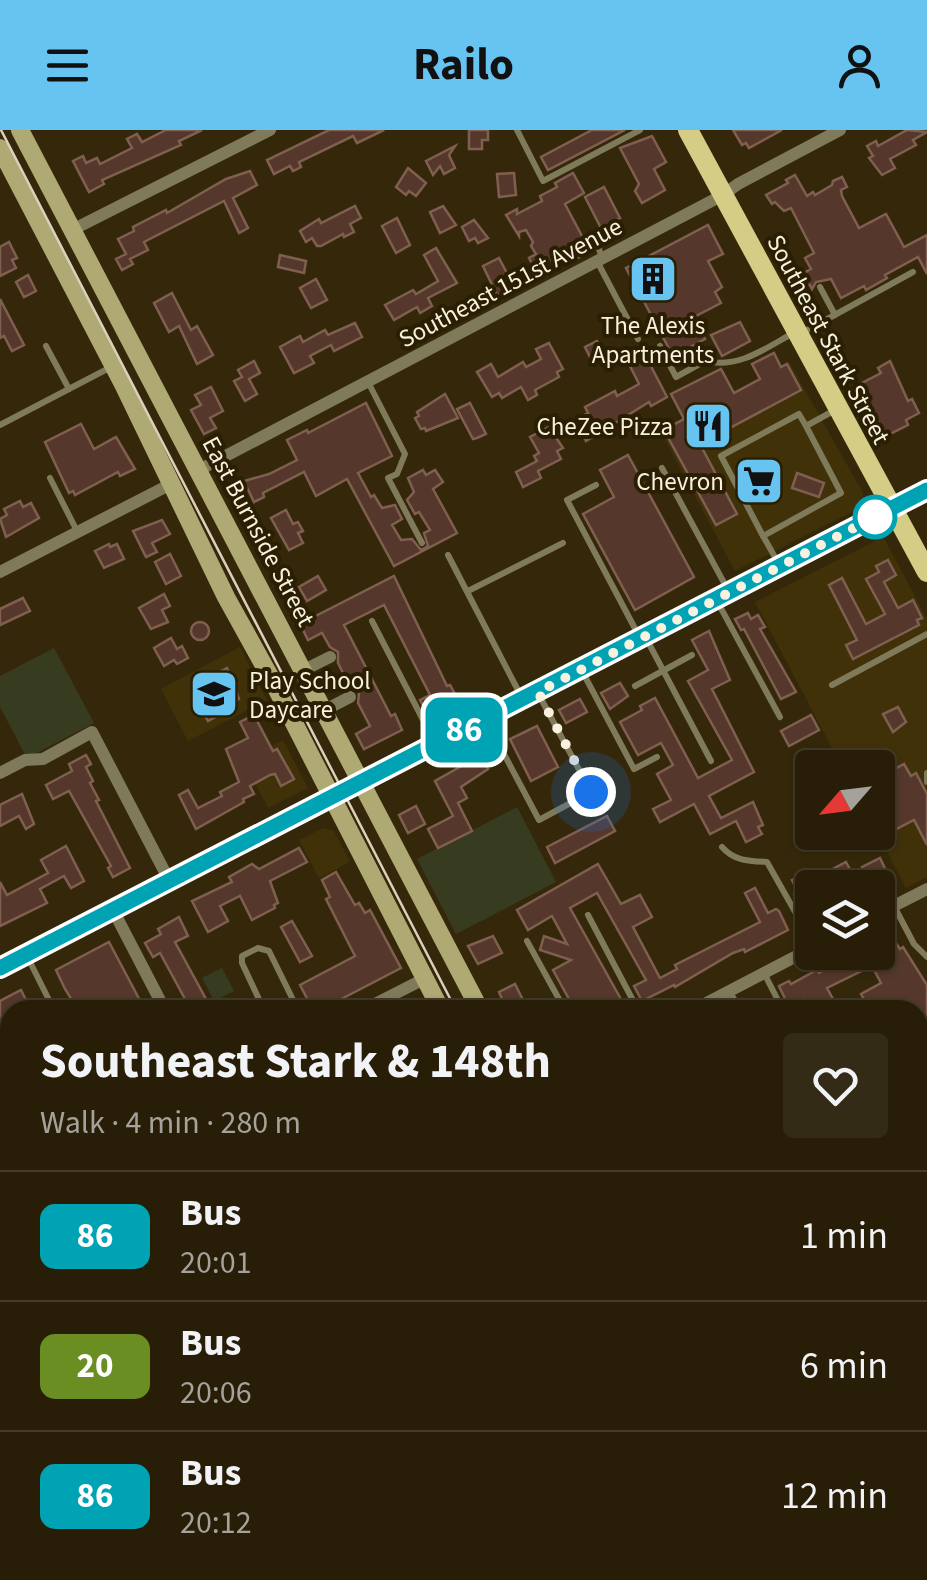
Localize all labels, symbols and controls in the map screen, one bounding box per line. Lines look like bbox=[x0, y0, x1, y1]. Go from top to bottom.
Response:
text: Railo bbox=[413, 33, 514, 97]
icon: menu bbox=[40, 38, 95, 93]
icon: person bbox=[832, 38, 887, 93]
street label: Southeast 151st Avenue bbox=[392, 209, 629, 357]
street label: Southeast Stark Street bbox=[758, 228, 899, 451]
building icon: The Alexis Apartments bbox=[627, 253, 679, 305]
place label: The Alexis Apartments bbox=[592, 308, 714, 373]
restaurant icon: CheZee Pizza bbox=[682, 400, 734, 452]
place label: CheZee Pizza bbox=[536, 409, 673, 445]
street label: East Burnside Street bbox=[193, 430, 324, 633]
supermarket icon: Chevron bbox=[733, 455, 785, 507]
place label: Chevron bbox=[636, 464, 724, 500]
unlabelled marker bbox=[854, 496, 896, 538]
place label: Play School Daycare bbox=[249, 663, 371, 728]
school or university icon: Play School Daycare bbox=[188, 668, 240, 720]
line badge: 86 bbox=[419, 698, 509, 762]
text: 86 bbox=[446, 705, 482, 755]
north arrow bbox=[795, 750, 895, 850]
map controls bbox=[795, 750, 895, 970]
your location bbox=[566, 767, 616, 817]
button: layers bbox=[795, 870, 895, 970]
text: Southeast Stark & 148th bbox=[40, 1028, 551, 1096]
button: heart bbox=[783, 1033, 888, 1138]
text: Walk · 4 min · 280 m bbox=[40, 1100, 301, 1146]
text: Bus bbox=[180, 1186, 241, 1240]
text: 1 min bbox=[800, 1209, 888, 1263]
text: 86 bbox=[77, 1211, 113, 1261]
text: 20:01 bbox=[180, 1240, 252, 1286]
text: Bus bbox=[180, 1316, 241, 1370]
text: 6 min bbox=[800, 1339, 888, 1393]
text: 20 bbox=[77, 1341, 113, 1391]
text: 20:06 bbox=[180, 1370, 252, 1416]
text: Bus bbox=[180, 1446, 241, 1500]
text: 12 min bbox=[781, 1469, 888, 1523]
text: 86 bbox=[77, 1471, 113, 1521]
text: 20:12 bbox=[180, 1500, 252, 1546]

